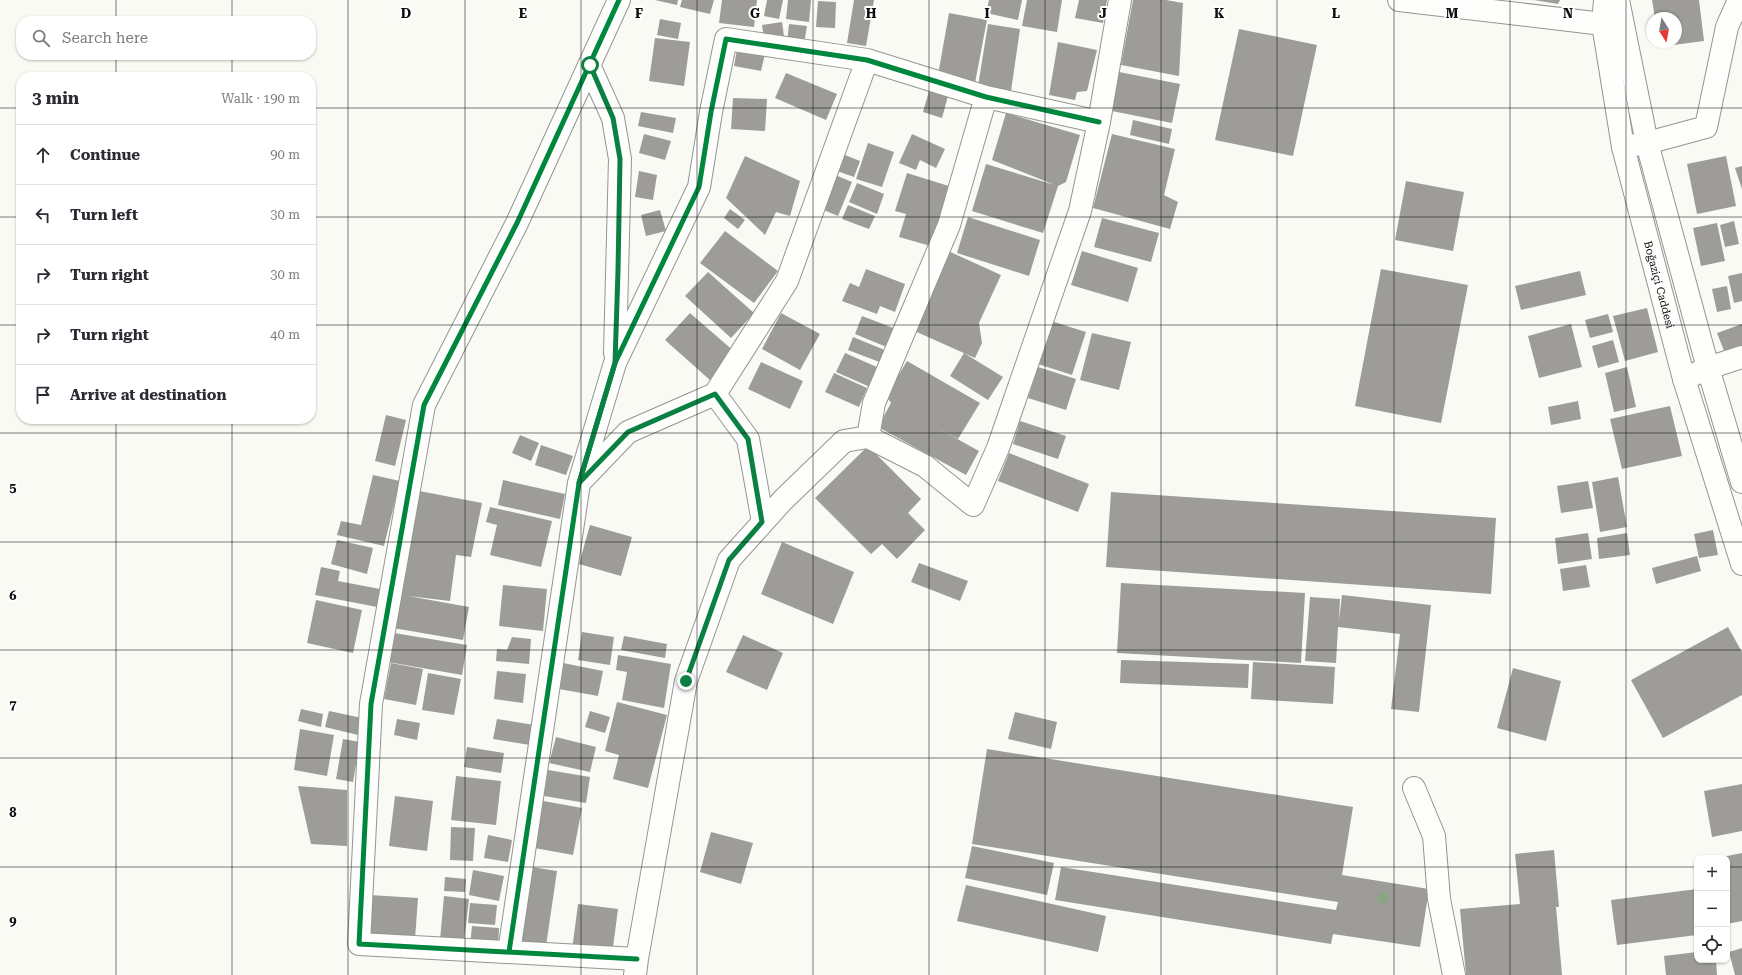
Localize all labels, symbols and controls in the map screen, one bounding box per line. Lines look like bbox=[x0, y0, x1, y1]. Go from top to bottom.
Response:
text: D bbox=[401, 6, 411, 21]
text: E bbox=[519, 6, 527, 21]
text: F bbox=[635, 6, 643, 21]
text: G bbox=[750, 6, 760, 21]
text: H bbox=[866, 6, 877, 21]
text: I bbox=[984, 6, 990, 21]
text: J bbox=[1099, 6, 1107, 21]
text: K bbox=[1214, 6, 1225, 21]
text: L bbox=[1332, 6, 1340, 21]
text: M bbox=[1446, 6, 1459, 21]
text: N bbox=[1563, 6, 1573, 21]
north arrow bbox=[1646, 12, 1682, 48]
search box bbox=[16, 16, 316, 60]
icon: search bbox=[30, 27, 52, 49]
text: Search here bbox=[62, 29, 148, 47]
route start bbox=[581, 56, 599, 74]
text: 3 min bbox=[32, 88, 79, 108]
text: Walk · 190 m bbox=[221, 91, 300, 106]
icon: ahead bbox=[32, 144, 54, 166]
text: Continue bbox=[70, 146, 140, 164]
text: 90 m bbox=[270, 147, 300, 162]
icon: left bbox=[32, 204, 54, 226]
text: Turn left bbox=[70, 206, 138, 224]
text: 30 m bbox=[270, 207, 300, 222]
street label: Boğaziçi Caddesi bbox=[1641, 240, 1677, 330]
icon: right bbox=[32, 264, 54, 286]
text: Turn right bbox=[70, 266, 149, 284]
text: 30 m bbox=[270, 267, 300, 282]
icon: right bbox=[32, 324, 54, 346]
text: Turn right bbox=[70, 326, 149, 344]
text: 40 m bbox=[270, 327, 300, 342]
icon: arrive bbox=[32, 384, 54, 406]
text: Arrive at destination bbox=[70, 386, 226, 404]
text: 5 bbox=[9, 480, 17, 495]
text: 6 bbox=[9, 588, 17, 603]
route end bbox=[677, 672, 695, 690]
text: 7 bbox=[9, 697, 17, 712]
text: 8 bbox=[9, 805, 17, 820]
map controls bbox=[1694, 855, 1730, 963]
button: + bbox=[1694, 855, 1730, 891]
button: − bbox=[1694, 891, 1730, 927]
text: 9 bbox=[9, 913, 17, 928]
button: locate bbox=[1694, 927, 1730, 963]

